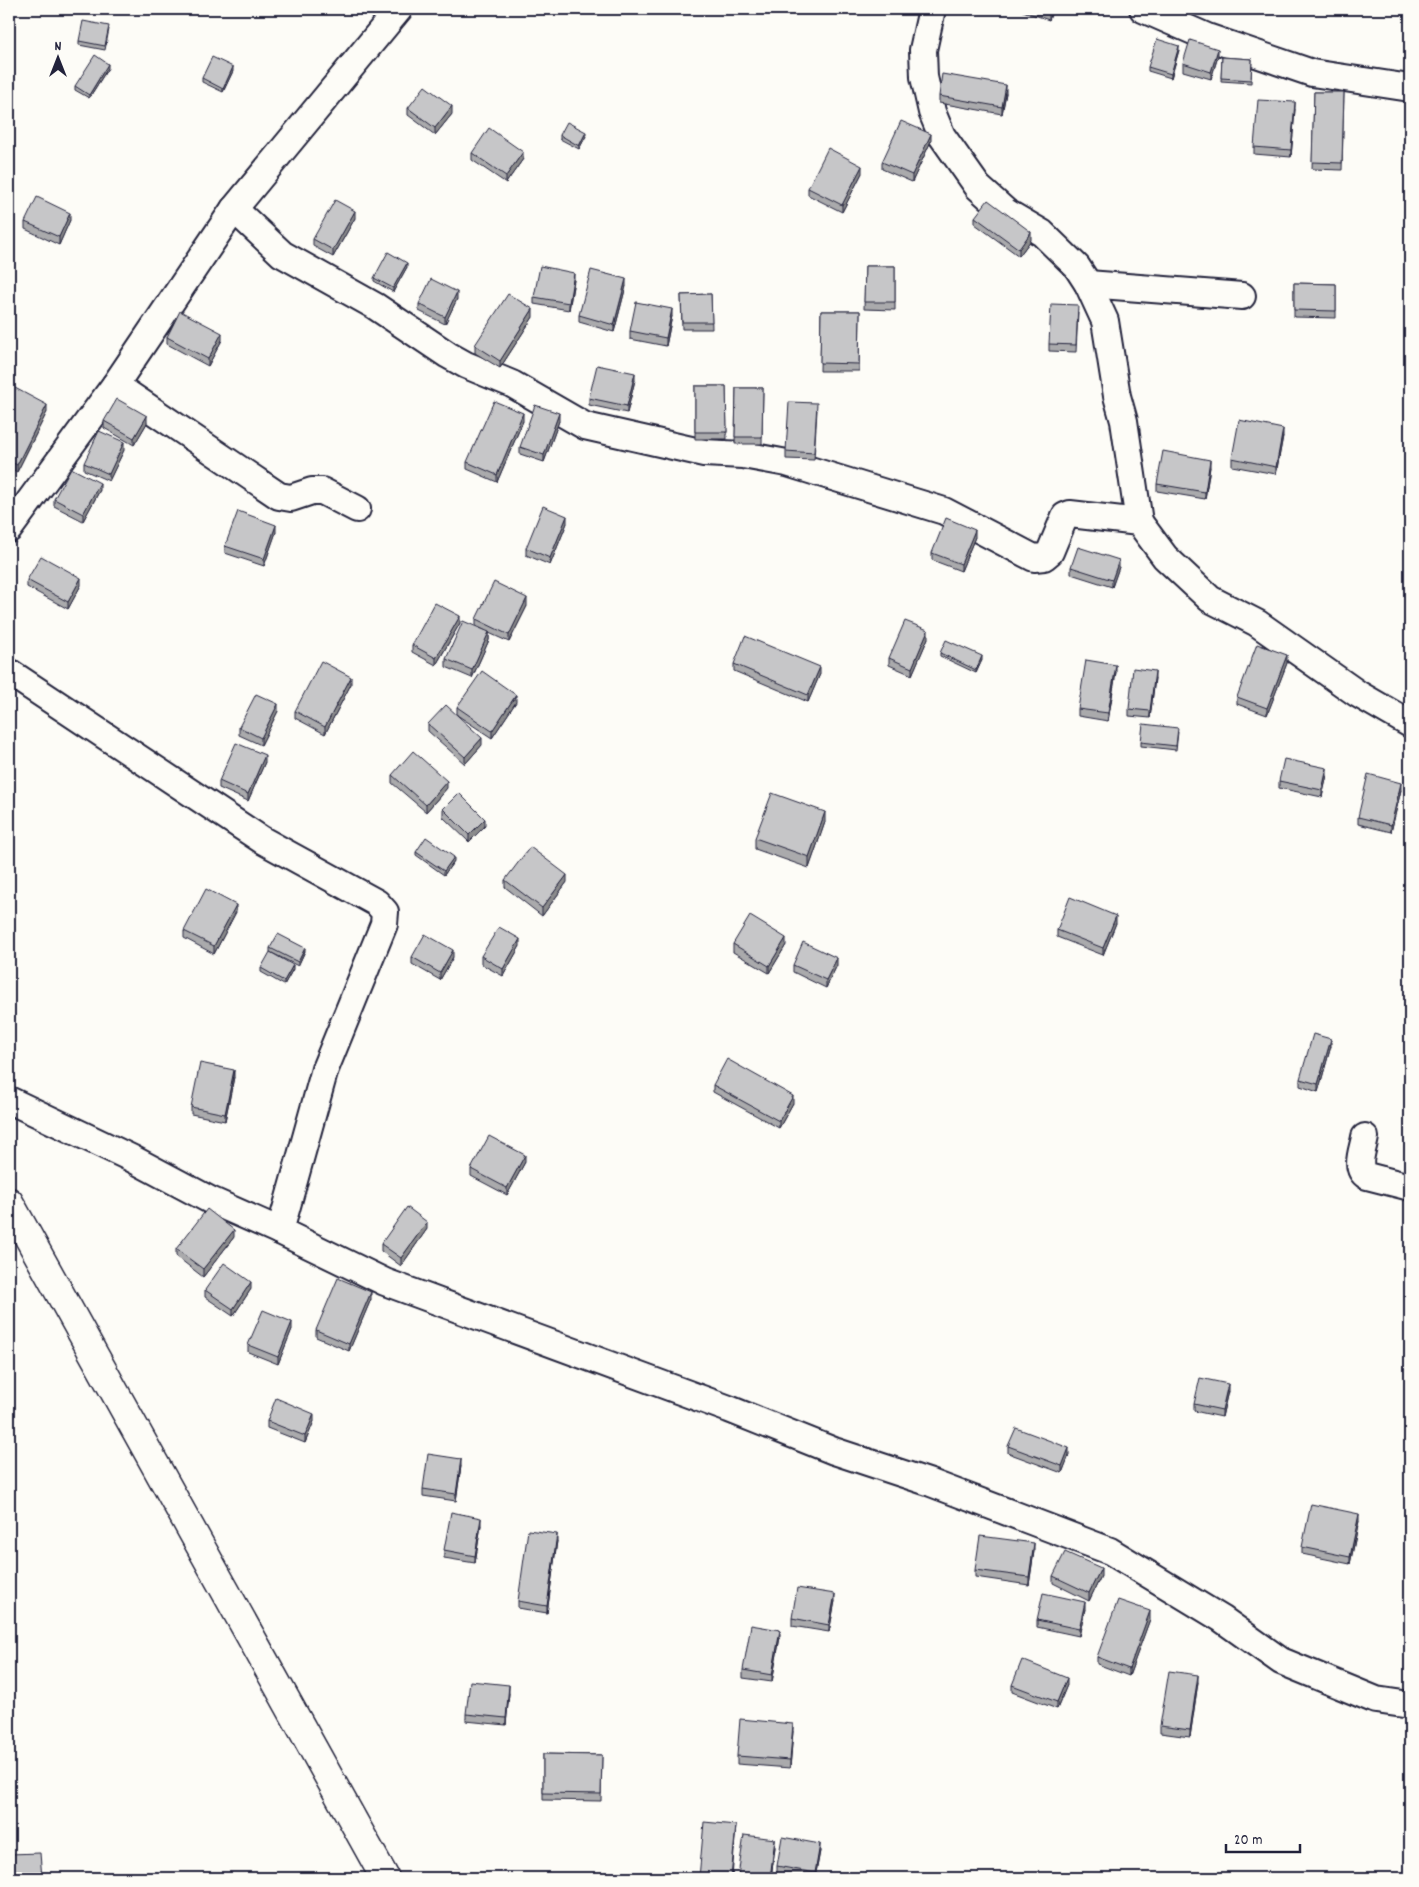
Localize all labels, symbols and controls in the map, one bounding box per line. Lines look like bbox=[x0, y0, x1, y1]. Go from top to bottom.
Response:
north arrow bbox=[32, 32, 82, 82]
text: N bbox=[55, 37, 62, 57]
scale bar bbox=[1226, 1822, 1300, 1854]
text: 20 m bbox=[1234, 1830, 1262, 1852]

